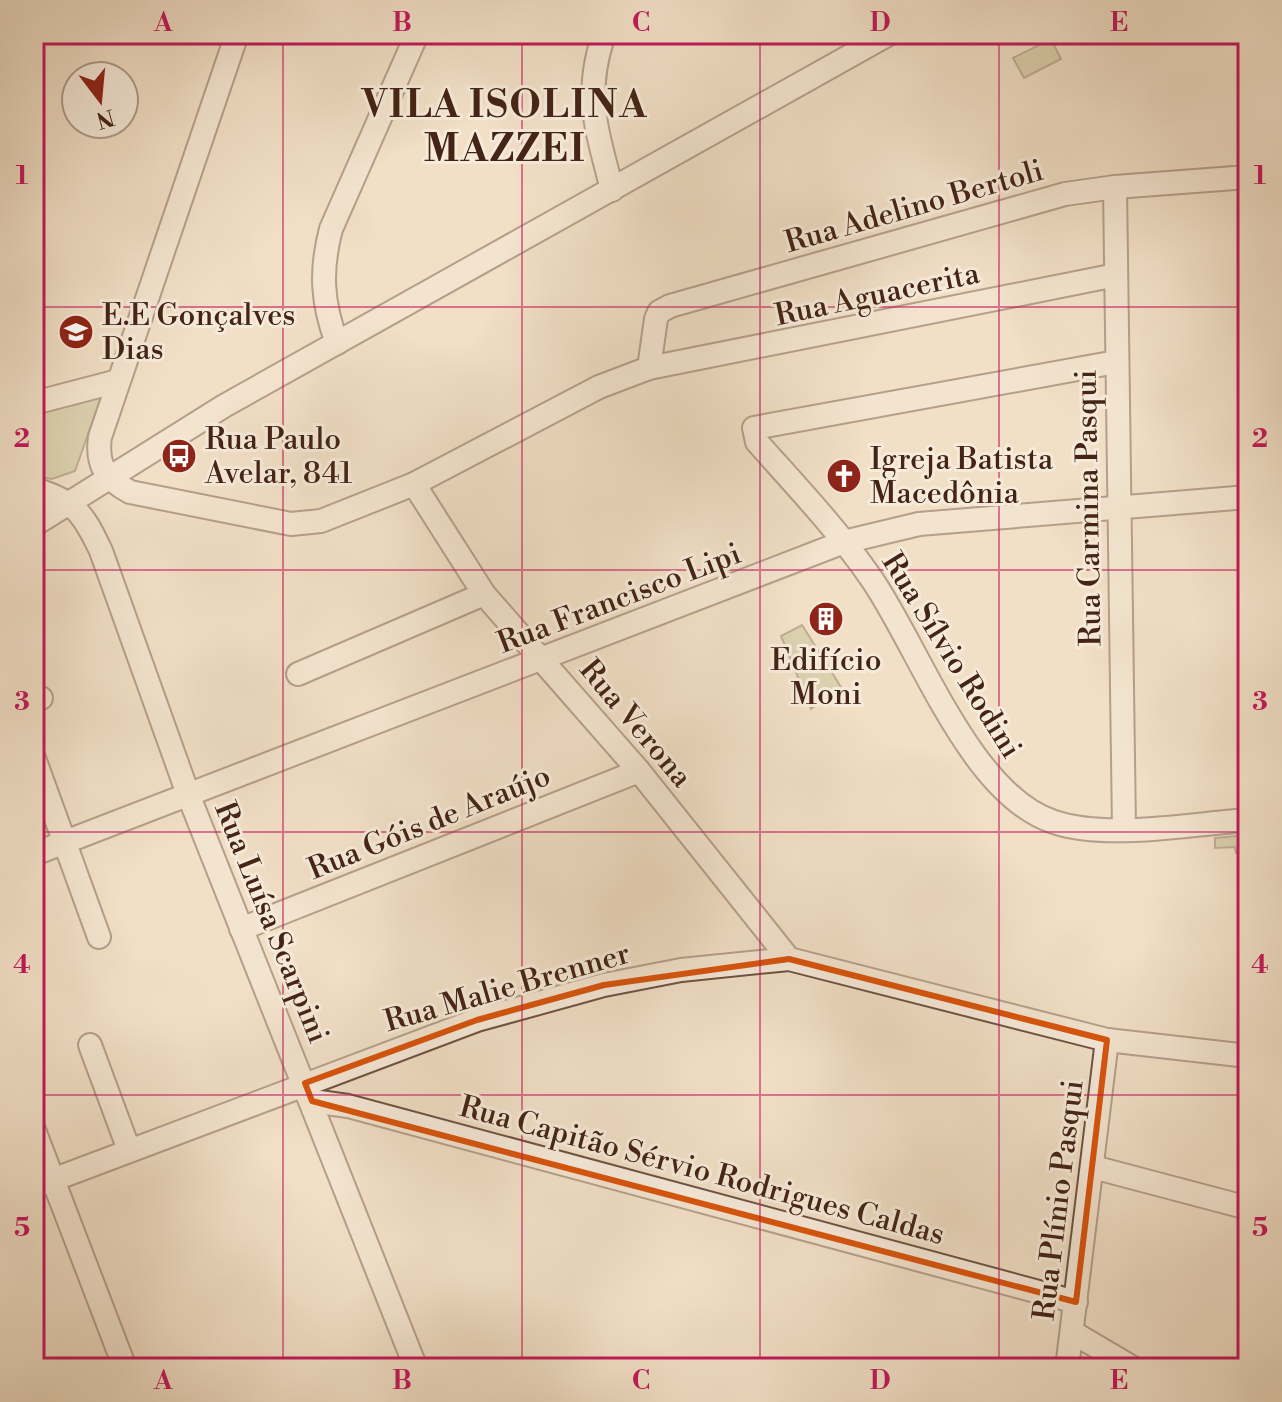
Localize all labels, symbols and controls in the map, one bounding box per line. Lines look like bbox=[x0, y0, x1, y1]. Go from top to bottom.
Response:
text: A bbox=[153, 7, 173, 39]
text: B bbox=[392, 7, 412, 39]
text: C bbox=[632, 7, 650, 39]
text: D bbox=[870, 7, 890, 39]
text: E bbox=[1110, 7, 1128, 39]
north arrow bbox=[60, 60, 140, 140]
district label: VILA ISOLINA MAZZEI bbox=[361, 82, 648, 173]
text: N bbox=[92, 102, 117, 133]
street label: Rua Adelino Bertoli bbox=[781, 152, 1048, 262]
text: 1 bbox=[16, 160, 29, 192]
text: 1 bbox=[1254, 160, 1267, 192]
street label: Rua Aguacerita bbox=[771, 255, 984, 335]
place label: E.E Gonçalves Dias bbox=[102, 297, 295, 369]
school or university icon: E.E Gonçalves Dias bbox=[57, 313, 95, 351]
street label: Rua Carmina Pasqui bbox=[1068, 369, 1110, 647]
place label: Rua Paulo Avelar, 841 bbox=[204, 421, 353, 493]
text: 2 bbox=[14, 423, 30, 455]
text: 2 bbox=[1252, 423, 1268, 455]
bus stop icon: Rua Paulo Avelar, 841 bbox=[160, 437, 198, 475]
place label: Igreja Batista Macedônia bbox=[870, 441, 1054, 513]
church icon: Igreja Batista Macedônia bbox=[825, 457, 863, 495]
street label: Rua Francisco Lipi bbox=[492, 535, 747, 663]
street label: Rua Sílvio Rodini bbox=[873, 546, 1030, 765]
building icon: Edifício Moni bbox=[807, 600, 845, 638]
place label: Edifício Moni bbox=[770, 642, 882, 714]
street label: Rua Verona bbox=[571, 652, 700, 796]
text: 3 bbox=[14, 686, 30, 718]
text: 3 bbox=[1252, 686, 1268, 718]
street label: Rua Góis de Araújo bbox=[303, 757, 556, 889]
street label: Rua Luísa Scarpini bbox=[205, 796, 337, 1049]
street label: Rua Malie Brenner bbox=[380, 935, 635, 1041]
text: 4 bbox=[13, 949, 31, 981]
text: 4 bbox=[1251, 949, 1269, 981]
street label: Rua Plínio Pasqui bbox=[1025, 1078, 1093, 1323]
street label: Rua Capitão Sérvio Rodrigues Caldas bbox=[455, 1088, 948, 1254]
text: 5 bbox=[14, 1212, 30, 1244]
text: 5 bbox=[1252, 1212, 1268, 1244]
text: A bbox=[153, 1365, 173, 1397]
text: B bbox=[392, 1365, 412, 1397]
text: C bbox=[632, 1365, 650, 1397]
text: D bbox=[870, 1365, 890, 1397]
text: E bbox=[1110, 1365, 1128, 1397]

